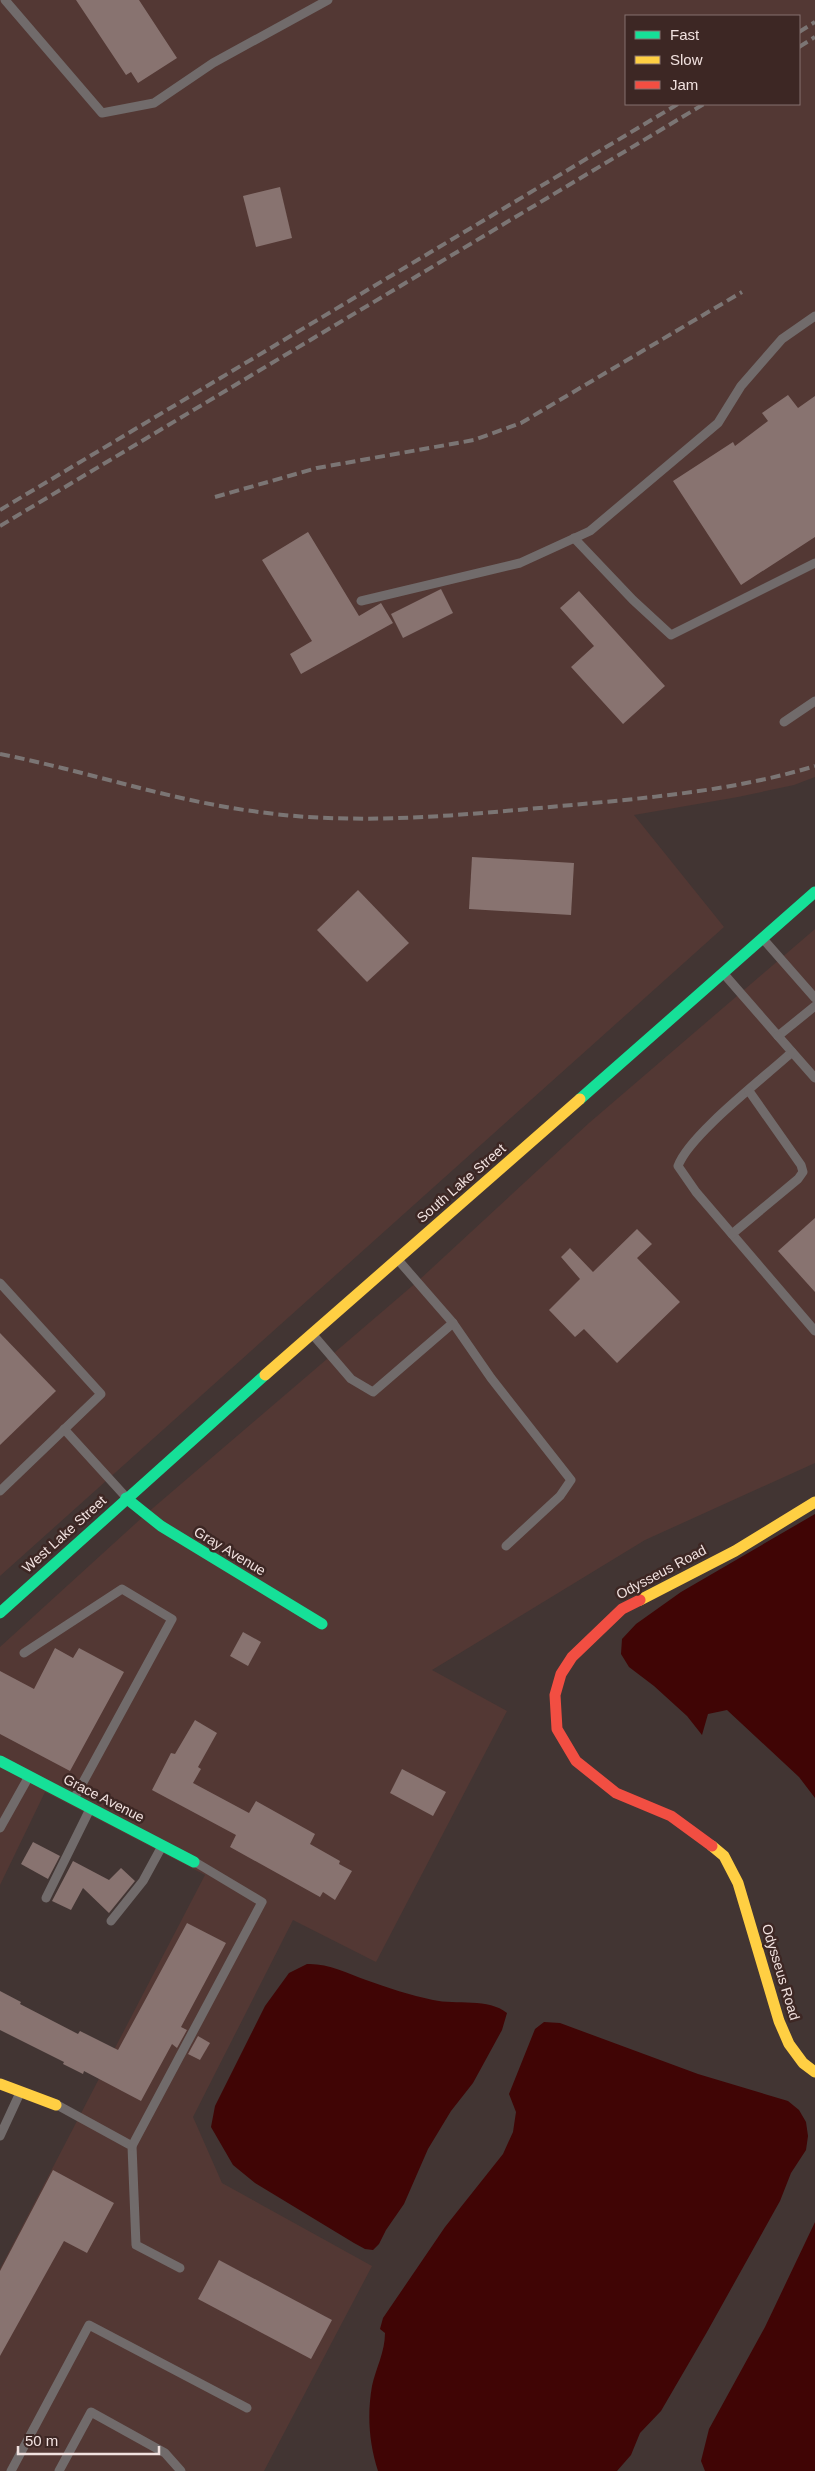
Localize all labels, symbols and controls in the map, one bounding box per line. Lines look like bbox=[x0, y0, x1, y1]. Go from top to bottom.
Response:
legend bbox=[625, 15, 800, 105]
text: Fast bbox=[670, 26, 700, 43]
text: Slow bbox=[670, 51, 703, 68]
text: Jam bbox=[670, 76, 698, 93]
street label: South Lake Street bbox=[413, 1140, 509, 1226]
street label: West Lake Street bbox=[19, 1492, 109, 1576]
street label: Gray Avenue bbox=[191, 1523, 269, 1579]
street label: Odysseus Road bbox=[613, 1542, 709, 1602]
street label: Grace Avenue bbox=[61, 1771, 147, 1825]
street label: Odysseus Road bbox=[759, 1922, 803, 2022]
scale bar bbox=[18, 2424, 159, 2456]
text: 50 m bbox=[25, 2432, 58, 2449]

